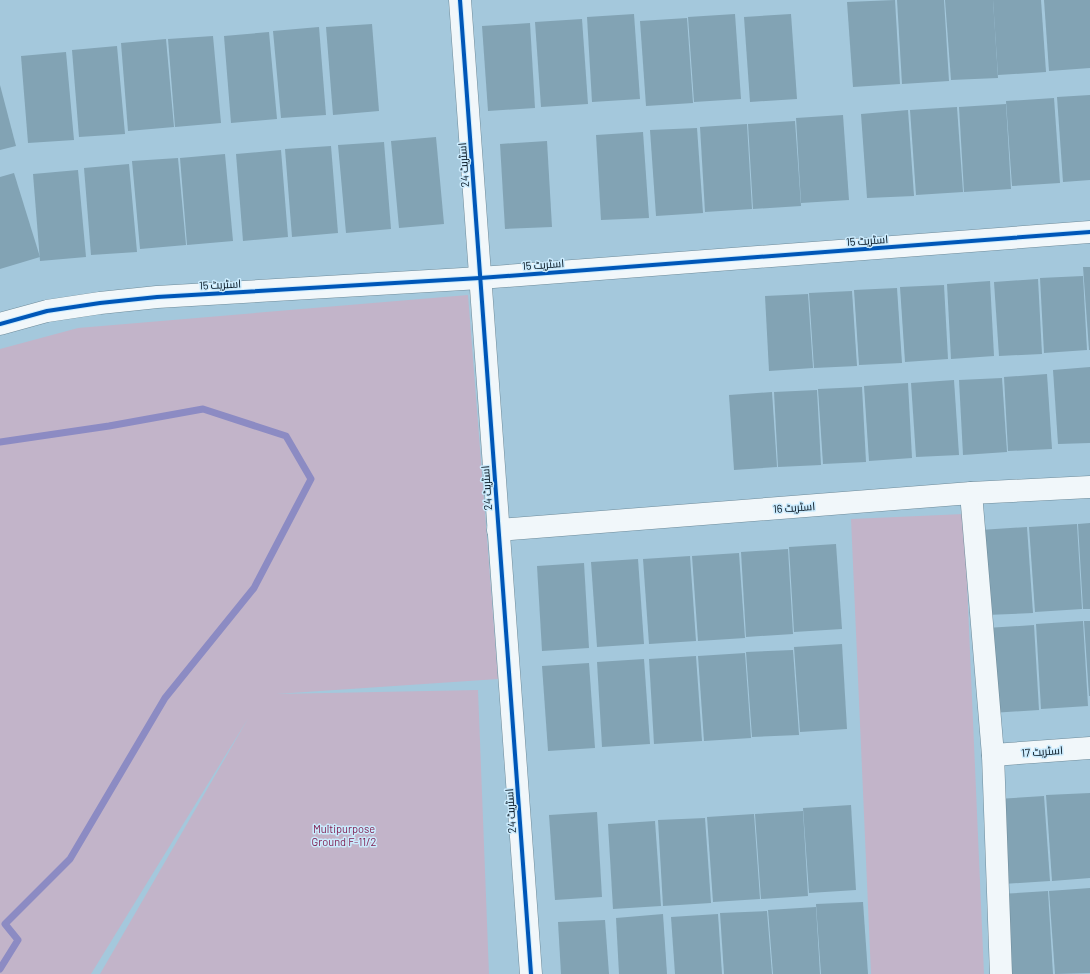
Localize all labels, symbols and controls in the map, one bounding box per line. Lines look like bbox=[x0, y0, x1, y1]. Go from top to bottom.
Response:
street label: اسٹریٹ 24 bbox=[455, 142, 472, 188]
street label: اسٹریٹ 15 bbox=[845, 232, 889, 249]
street label: اسٹریٹ 15 bbox=[521, 256, 565, 273]
street label: اسٹریٹ 15 bbox=[199, 276, 241, 293]
street label: اسٹریٹ 24 bbox=[478, 465, 495, 511]
street label: اسٹریٹ 16 bbox=[772, 499, 816, 516]
street label: اسٹریٹ 17 bbox=[1021, 743, 1063, 760]
street label: اسٹریٹ 24 bbox=[502, 788, 519, 834]
park label: Multipurpose Ground F-11/2 bbox=[312, 822, 377, 848]

